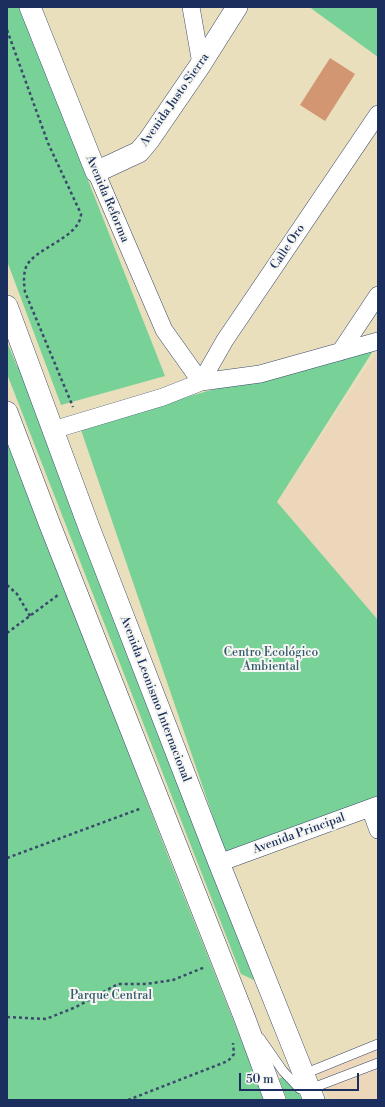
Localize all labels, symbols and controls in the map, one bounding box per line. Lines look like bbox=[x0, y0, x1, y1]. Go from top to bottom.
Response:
street label: Avenida Justo Sierra bbox=[138, 51, 212, 149]
street label: Avenida Reforma bbox=[82, 153, 132, 245]
street label: Calle Oro bbox=[268, 222, 308, 272]
street label: Avenida Leonismo Internacional bbox=[117, 614, 193, 784]
park label: Centro Ecológico Ambiental bbox=[224, 646, 318, 674]
street label: Avenida Principal bbox=[251, 811, 347, 857]
park label: Parque Central bbox=[70, 989, 152, 1003]
scale bar bbox=[241, 1065, 361, 1091]
text: 50 m bbox=[246, 1072, 274, 1087]

